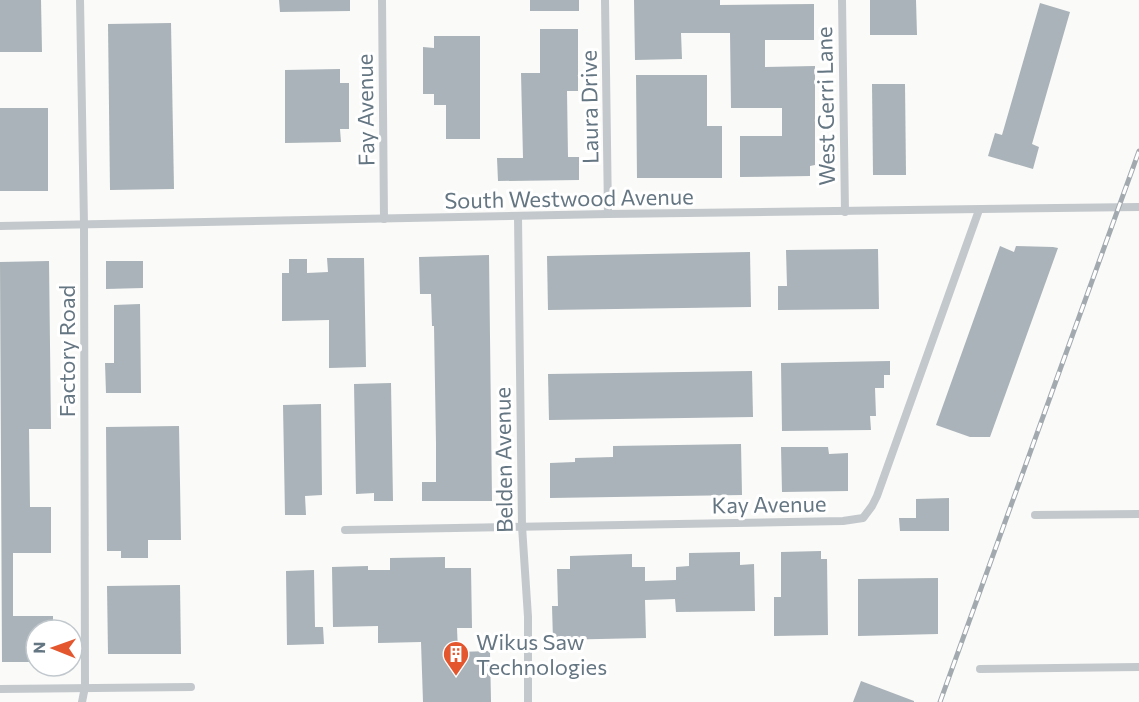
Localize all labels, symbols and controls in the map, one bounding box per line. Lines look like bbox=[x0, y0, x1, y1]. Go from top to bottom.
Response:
street label: West Gerri Lane bbox=[810, 26, 840, 186]
street label: Laura Drive bbox=[575, 50, 603, 164]
street label: Fay Avenue bbox=[351, 54, 379, 166]
street label: South Westwood Avenue bbox=[444, 182, 694, 214]
street label: Factory Road bbox=[53, 285, 80, 417]
street label: Belden Avenue bbox=[488, 387, 518, 533]
street label: Kay Avenue bbox=[711, 489, 827, 519]
north arrow bbox=[24, 618, 84, 678]
place label: Wikus Saw Technologies bbox=[476, 628, 607, 680]
building icon: Wikus Saw Technologies bbox=[441, 639, 471, 677]
text: N bbox=[29, 642, 48, 654]

